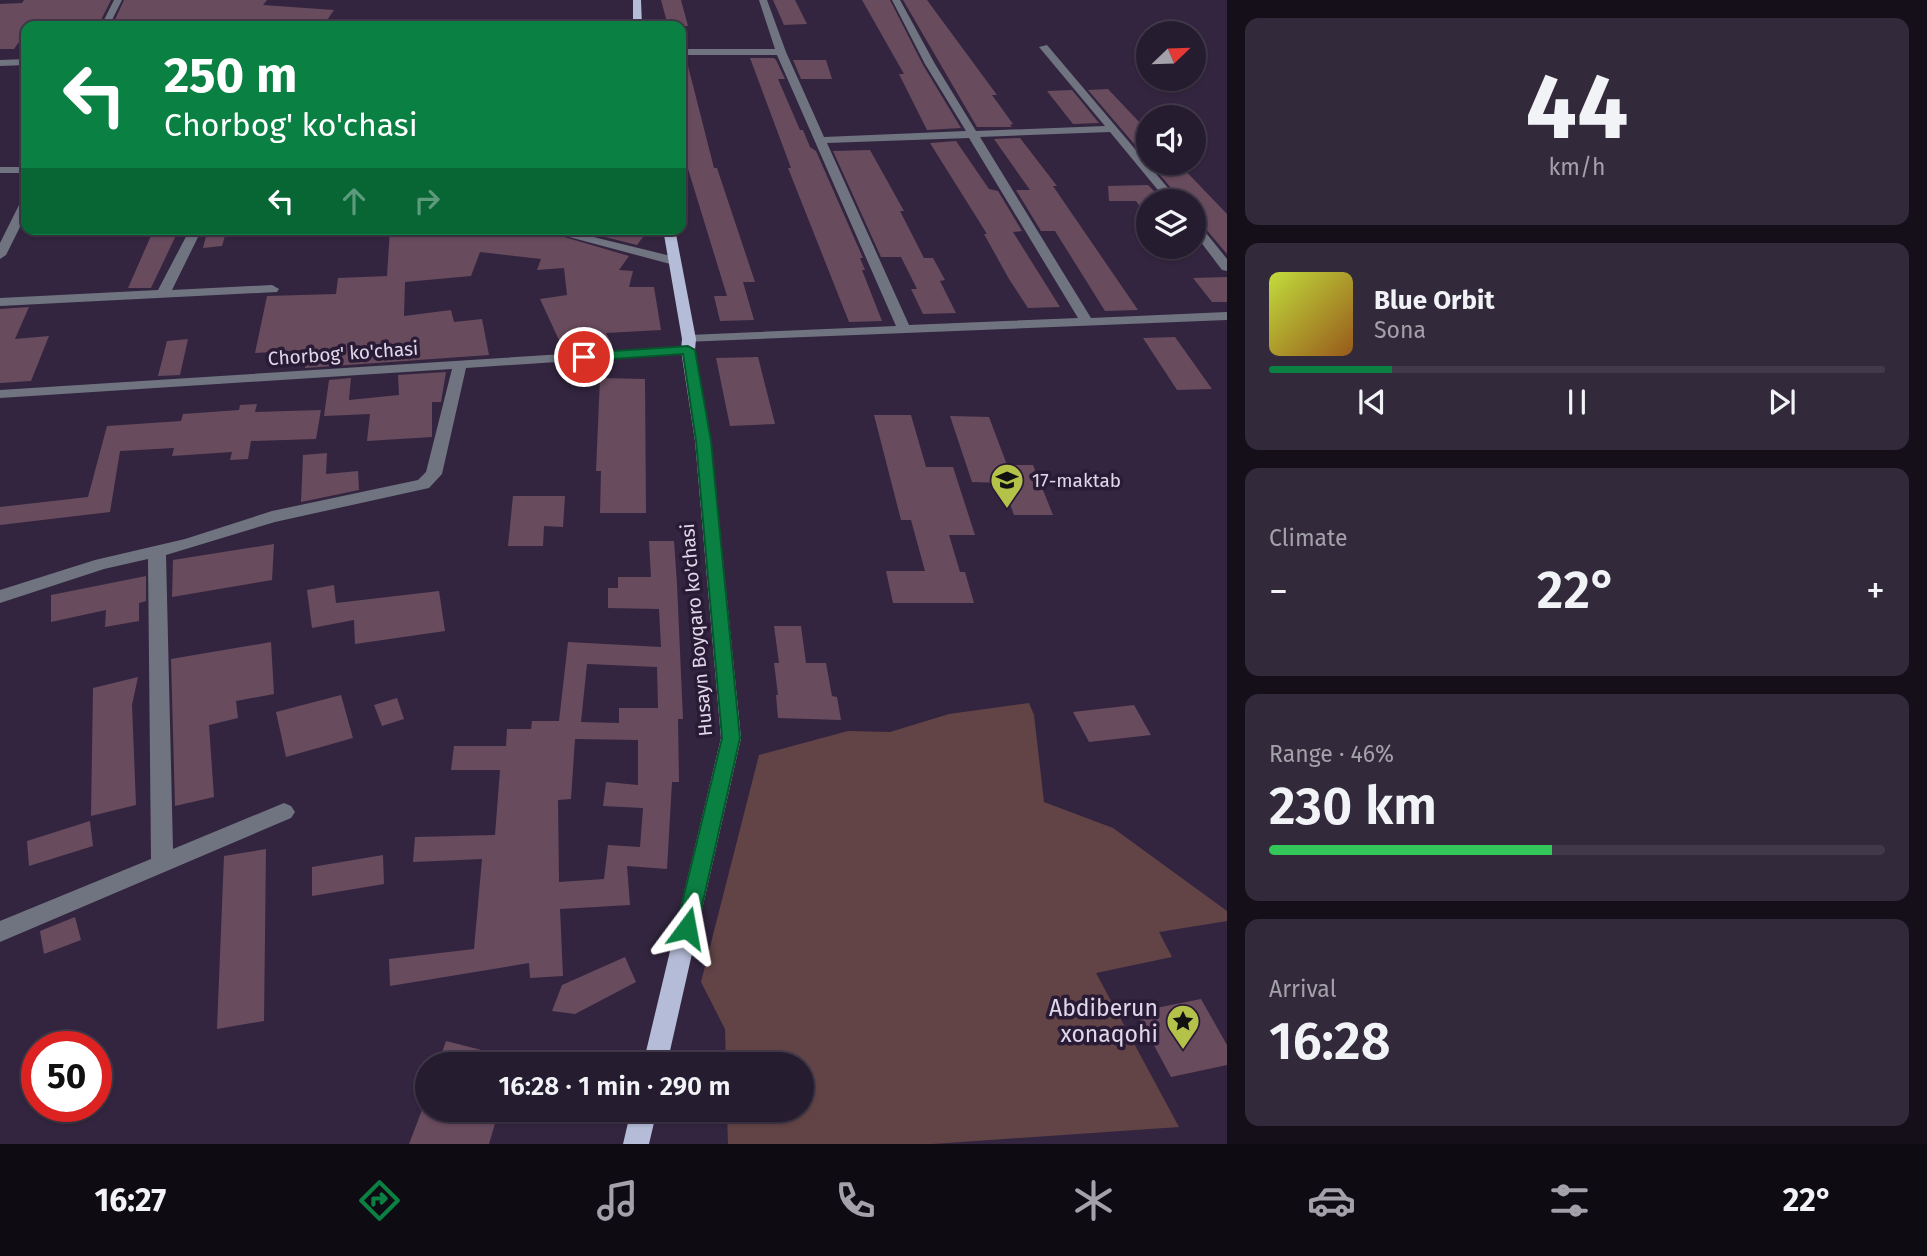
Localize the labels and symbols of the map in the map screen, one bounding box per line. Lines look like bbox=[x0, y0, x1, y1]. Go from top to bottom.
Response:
north arrow bbox=[1136, 21, 1206, 91]
pin bbox=[554, 327, 614, 387]
street label: Сhorbog' ko'chasi bbox=[267, 337, 419, 370]
school or university icon: 17-maktab bbox=[988, 461, 1026, 510]
place label: 17-maktab bbox=[1032, 469, 1121, 492]
street label: Husayn Boyqaro ko'chasi bbox=[676, 523, 717, 737]
position arrow bbox=[650, 891, 724, 965]
place label: Abdiberun xonaqohi bbox=[1049, 994, 1158, 1048]
place icon: Abdiberun xonaqohi bbox=[1164, 1002, 1202, 1051]
speed limit sign: 50 bbox=[21, 1031, 112, 1122]

